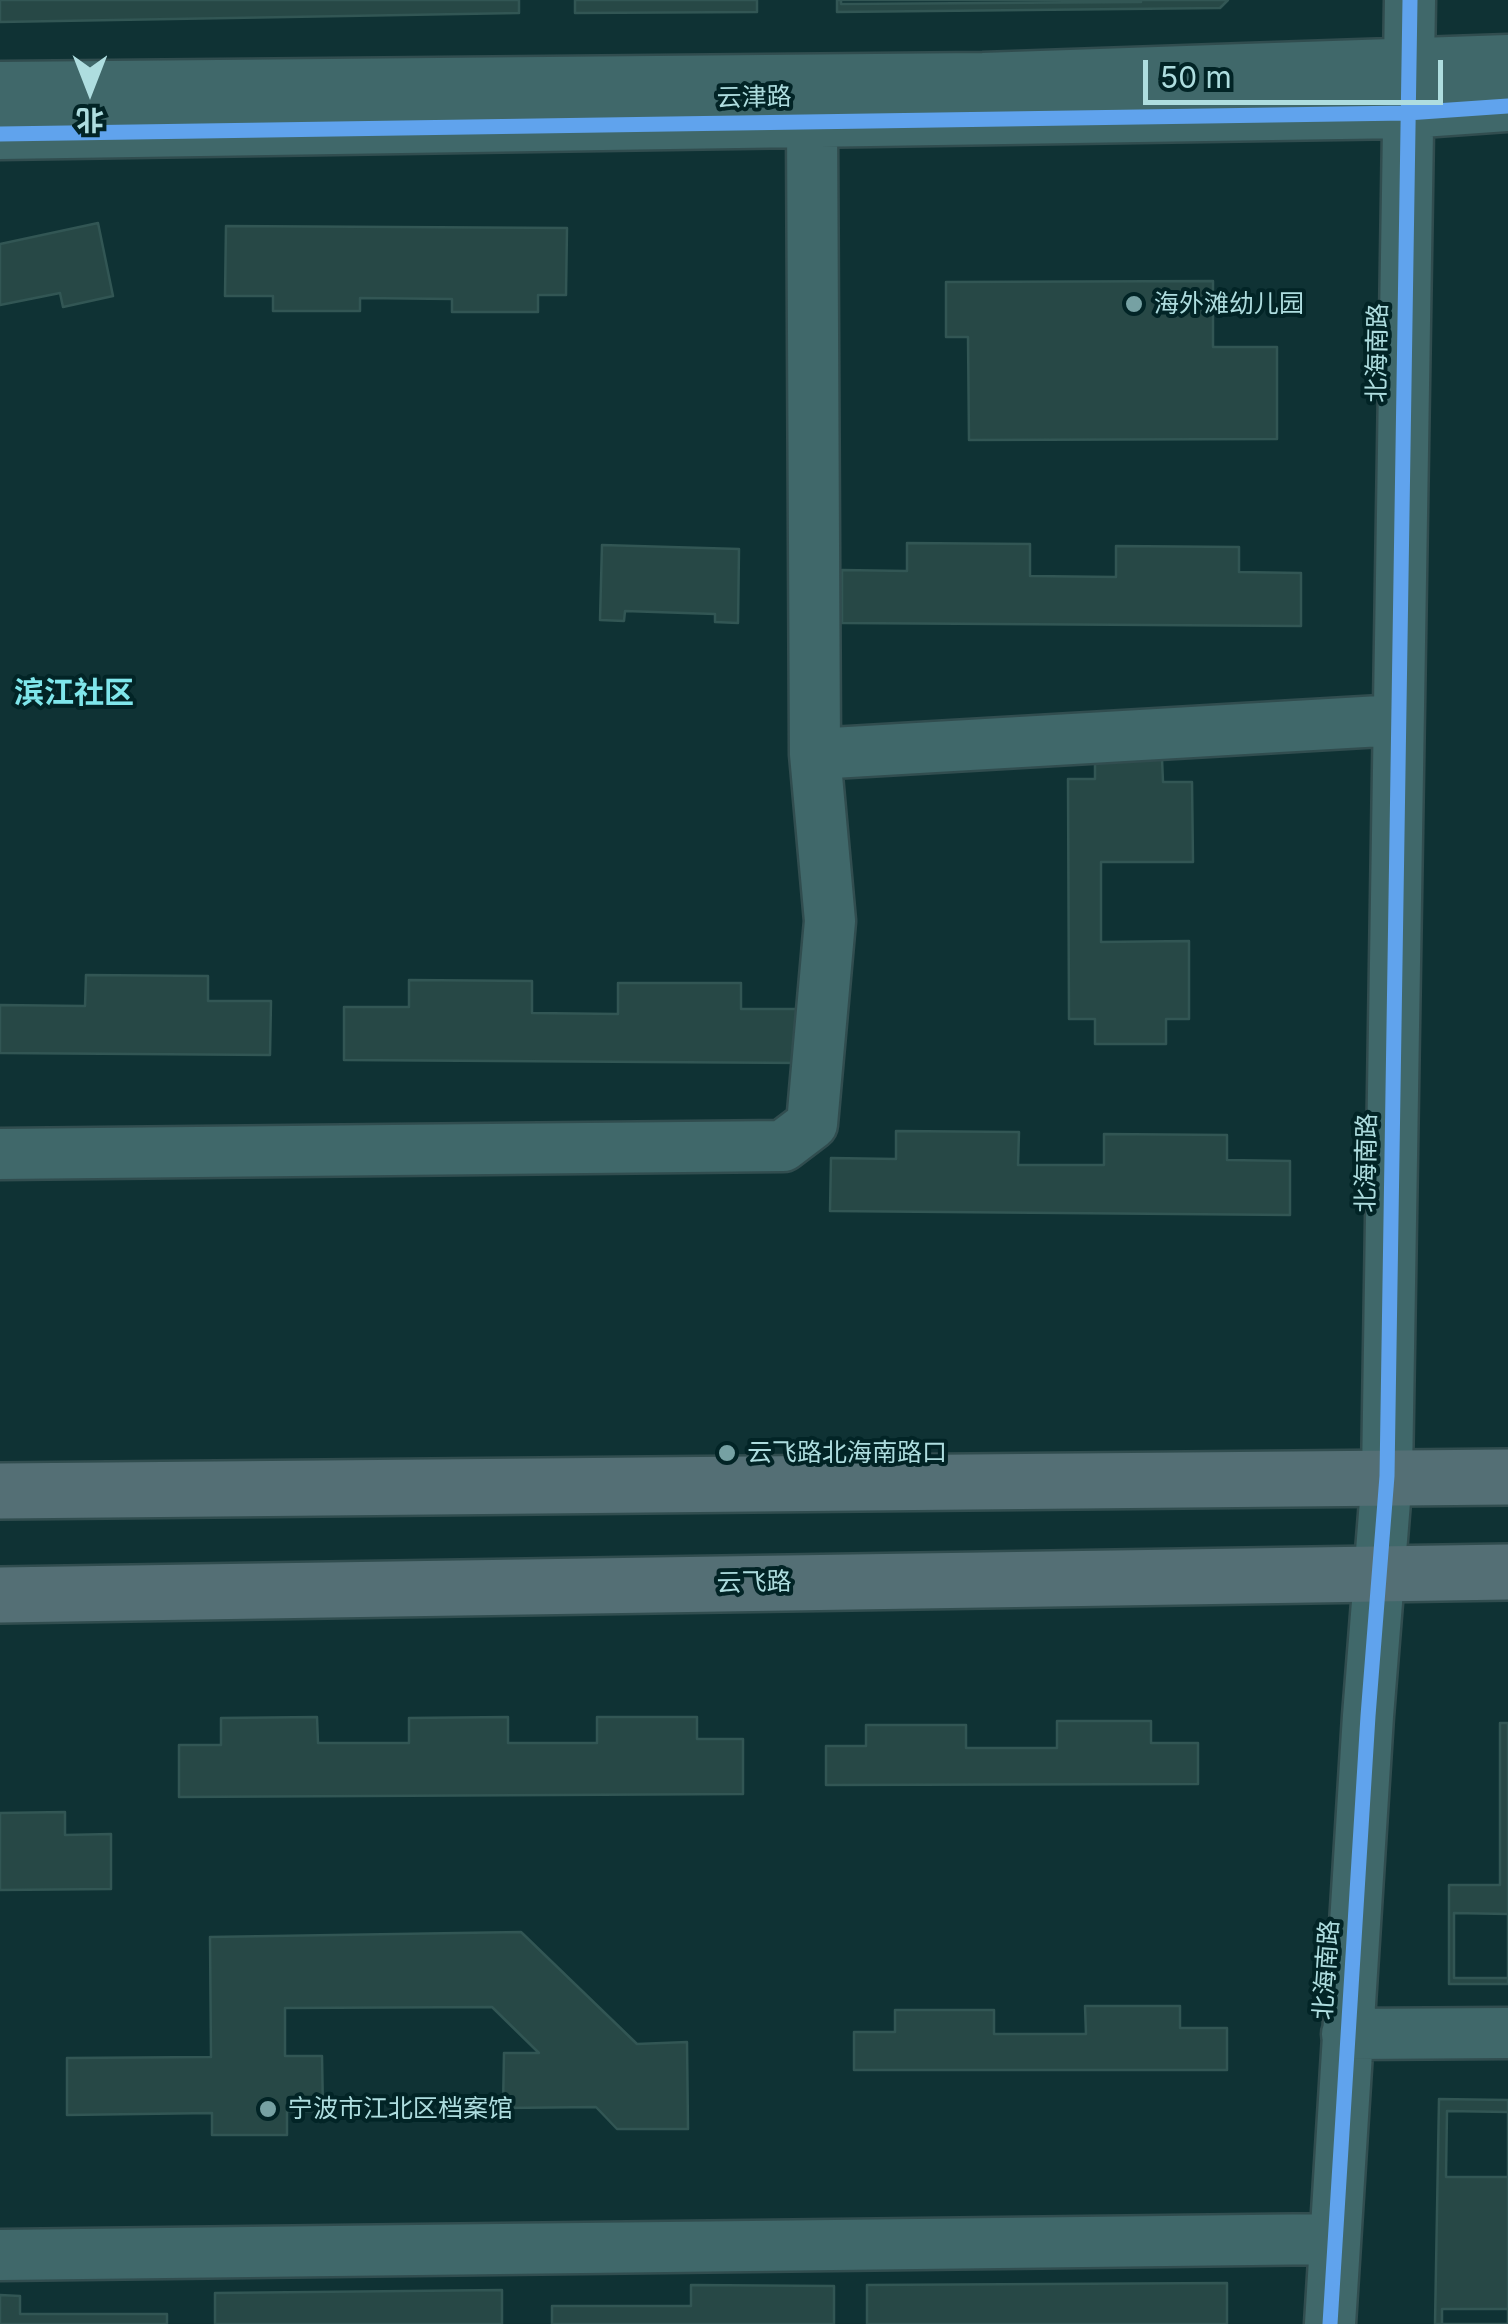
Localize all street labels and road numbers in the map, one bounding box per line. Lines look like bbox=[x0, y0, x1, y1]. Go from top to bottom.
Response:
street label: 云津路 bbox=[716, 82, 792, 114]
street label: 北海南路 bbox=[1362, 303, 1394, 403]
street label: 北海南路 bbox=[1351, 1113, 1383, 1213]
street label: 云飞路 bbox=[716, 1567, 792, 1599]
street label: 北海南路 bbox=[1309, 1919, 1345, 2021]

